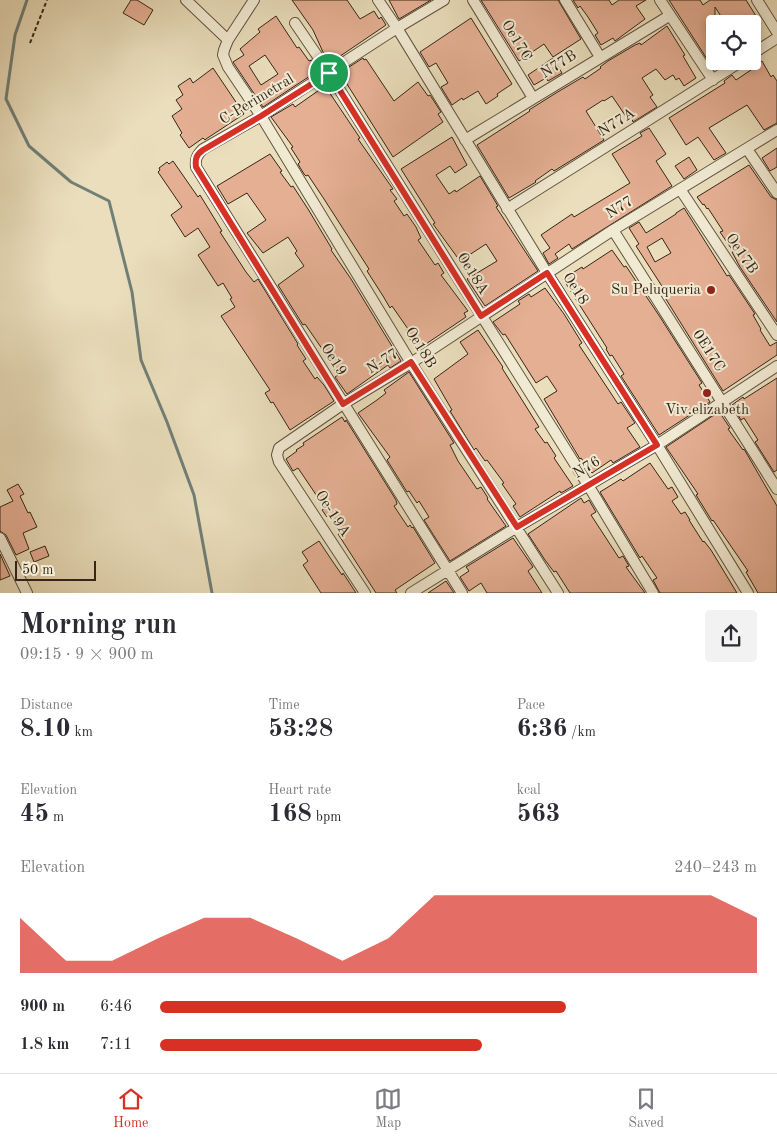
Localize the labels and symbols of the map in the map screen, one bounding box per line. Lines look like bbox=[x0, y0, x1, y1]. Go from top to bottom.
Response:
street label: Oe17C bbox=[498, 18, 534, 64]
street label: N77B bbox=[538, 48, 580, 82]
pin bbox=[308, 52, 350, 94]
street label: C-Perimetral bbox=[217, 72, 297, 128]
street label: N77A bbox=[596, 106, 639, 140]
street label: N77 bbox=[604, 194, 636, 222]
street label: Oe17B bbox=[722, 231, 760, 277]
street label: Oe18A bbox=[453, 250, 491, 298]
street label: Oe18 bbox=[559, 270, 591, 308]
place label: Su Peluqueria bbox=[611, 283, 702, 298]
marker: Su Peluqueria bbox=[705, 284, 717, 296]
street label: Oe18B bbox=[402, 325, 438, 371]
street label: 0E17C bbox=[689, 327, 727, 375]
street label: Oe19 bbox=[317, 341, 349, 379]
street label: N-77 bbox=[364, 346, 402, 378]
marker: Viv.elizabeth bbox=[701, 387, 713, 399]
place label: Viv.elizabeth bbox=[665, 403, 749, 418]
street label: N76 bbox=[571, 454, 603, 482]
street label: Oe-19A bbox=[312, 488, 353, 540]
scale bar bbox=[15, 558, 96, 581]

